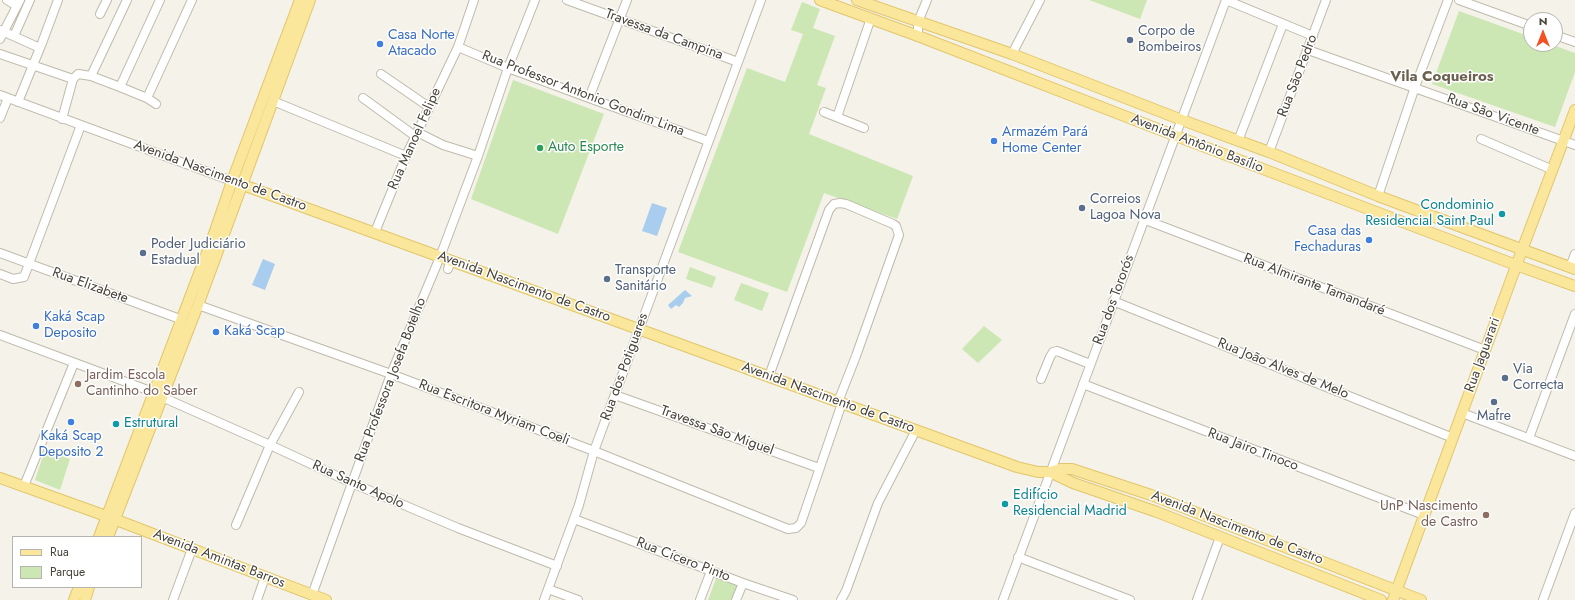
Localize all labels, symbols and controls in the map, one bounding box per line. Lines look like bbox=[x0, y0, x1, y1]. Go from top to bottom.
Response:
street label: Travessa da Campina bbox=[603, 6, 725, 64]
north arrow bbox=[1523, 12, 1563, 52]
text: N bbox=[1539, 13, 1547, 29]
place label: Corpo de Bombeiros bbox=[1138, 24, 1201, 56]
place label: Casa Norte Atacado bbox=[388, 28, 455, 60]
street label: Rua São Pedro bbox=[1275, 32, 1321, 120]
marker: Corpo de Bombeiros bbox=[1125, 35, 1135, 45]
marker: Casa Norte Atacado bbox=[375, 39, 385, 49]
street label: Rua Professor Antonio Gondim Lima bbox=[479, 48, 687, 140]
district label: Vila Coqueiros bbox=[1390, 68, 1494, 86]
street label: Rua Manoel Felipe bbox=[385, 85, 445, 193]
street label: Rua São Vicente bbox=[1444, 90, 1542, 140]
street label: Avenida Antônio Basílio bbox=[1128, 111, 1266, 177]
place label: Armazém Pará Home Center bbox=[1002, 125, 1088, 158]
marker: Armazém Pará Home Center bbox=[989, 136, 999, 146]
street label: Avenida Nascimento de Castro bbox=[131, 137, 309, 215]
place label: Auto Esporte bbox=[548, 140, 624, 156]
marker: Auto Esporte bbox=[535, 143, 545, 153]
place label: Correios Lagoa Nova bbox=[1090, 192, 1161, 224]
place label: Condominio Residencial Saint Paul bbox=[1365, 198, 1494, 230]
marker: Correios Lagoa Nova bbox=[1077, 203, 1087, 213]
marker: Condominio Residencial Saint Paul bbox=[1497, 209, 1507, 219]
place label: Casa das Fechaduras bbox=[1294, 224, 1361, 256]
marker: Casa das Fechaduras bbox=[1364, 235, 1374, 245]
place label: Poder Judiciário Estadual bbox=[151, 237, 246, 270]
marker: Poder Judiciário Estadual bbox=[138, 248, 148, 258]
street label: Avenida Nascimento de Castro bbox=[435, 248, 613, 326]
street label: Rua Almirante Tamandaré bbox=[1241, 250, 1387, 320]
street label: Rua dos Tororós bbox=[1090, 253, 1138, 347]
place label: Transporte Sanitário bbox=[615, 263, 676, 296]
street label: Rua Elizabete bbox=[50, 264, 130, 308]
marker: Transporte Sanitário bbox=[602, 274, 612, 284]
street label: Rua Professora Josefa Botelho bbox=[352, 295, 430, 465]
place label: Kaká Scap Deposito bbox=[44, 310, 105, 342]
street label: Rua dos Potiguares bbox=[598, 311, 652, 423]
street label: Rua Jaguarari bbox=[1462, 315, 1504, 395]
marker: Kaká Scap Deposito bbox=[31, 321, 41, 331]
place label: Kaká Scap bbox=[224, 324, 285, 340]
marker: Kaká Scap bbox=[211, 327, 221, 337]
street label: Rua João Alves de Melo bbox=[1215, 335, 1351, 403]
street label: Avenida Nascimento de Castro bbox=[739, 359, 917, 437]
place label: Via Correcta bbox=[1513, 362, 1564, 394]
place label: Jardim Escola Cantinho do Saber bbox=[86, 368, 197, 400]
marker: Via Correcta bbox=[1500, 373, 1510, 383]
street label: Rua Escritora Myriam Coeli bbox=[416, 376, 572, 450]
marker: Jardim Escola Cantinho do Saber bbox=[73, 379, 83, 389]
marker: Mafre bbox=[1489, 397, 1499, 407]
street label: Travessa São Miguel bbox=[658, 403, 776, 459]
place label: Mafre bbox=[1477, 409, 1511, 425]
place label: Estrutural bbox=[124, 416, 178, 432]
marker: Kaká Scap Deposito 2 bbox=[66, 417, 76, 427]
marker: Estrutural bbox=[111, 419, 121, 429]
street label: Rua Jairo Tinoco bbox=[1205, 425, 1301, 475]
place label: Kaká Scap Deposito 2 bbox=[39, 429, 103, 462]
street label: Rua Santo Apolo bbox=[309, 457, 407, 513]
street label: Avenida Nascimento de Castro bbox=[1149, 487, 1325, 569]
place label: Edifício Residencial Madrid bbox=[1013, 488, 1127, 520]
marker: Edifício Residencial Madrid bbox=[1000, 499, 1010, 509]
place label: UnP Nascimento de Castro bbox=[1380, 499, 1478, 532]
marker: UnP Nascimento de Castro bbox=[1481, 510, 1491, 520]
street label: Avenida Amintas Barros bbox=[151, 526, 287, 592]
street label: Rua Cícero Pinto bbox=[634, 534, 732, 586]
legend bbox=[12, 536, 142, 588]
text: Rua bbox=[50, 543, 69, 561]
text: Parque bbox=[50, 563, 85, 581]

